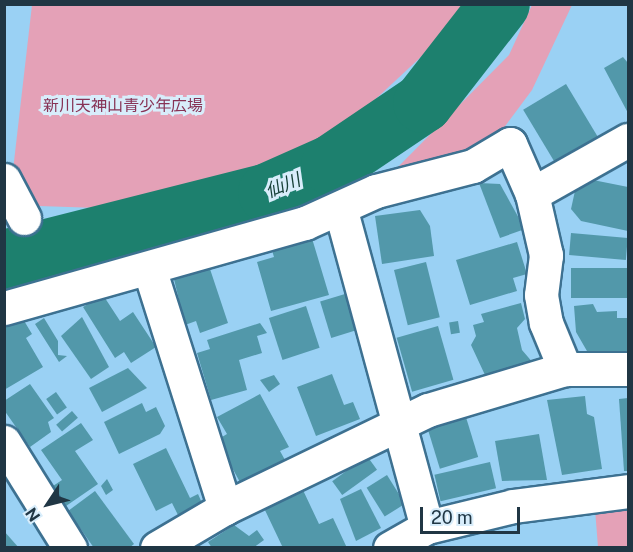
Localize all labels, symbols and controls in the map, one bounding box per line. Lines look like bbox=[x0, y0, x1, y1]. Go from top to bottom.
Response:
park label: 新川天神山青少年広場 bbox=[43, 96, 203, 116]
water label: 仙川 bbox=[262, 169, 304, 203]
north arrow bbox=[18, 474, 78, 534]
scale bar bbox=[423, 495, 524, 533]
text: N bbox=[21, 504, 44, 525]
text: 20 m bbox=[431, 507, 473, 528]

